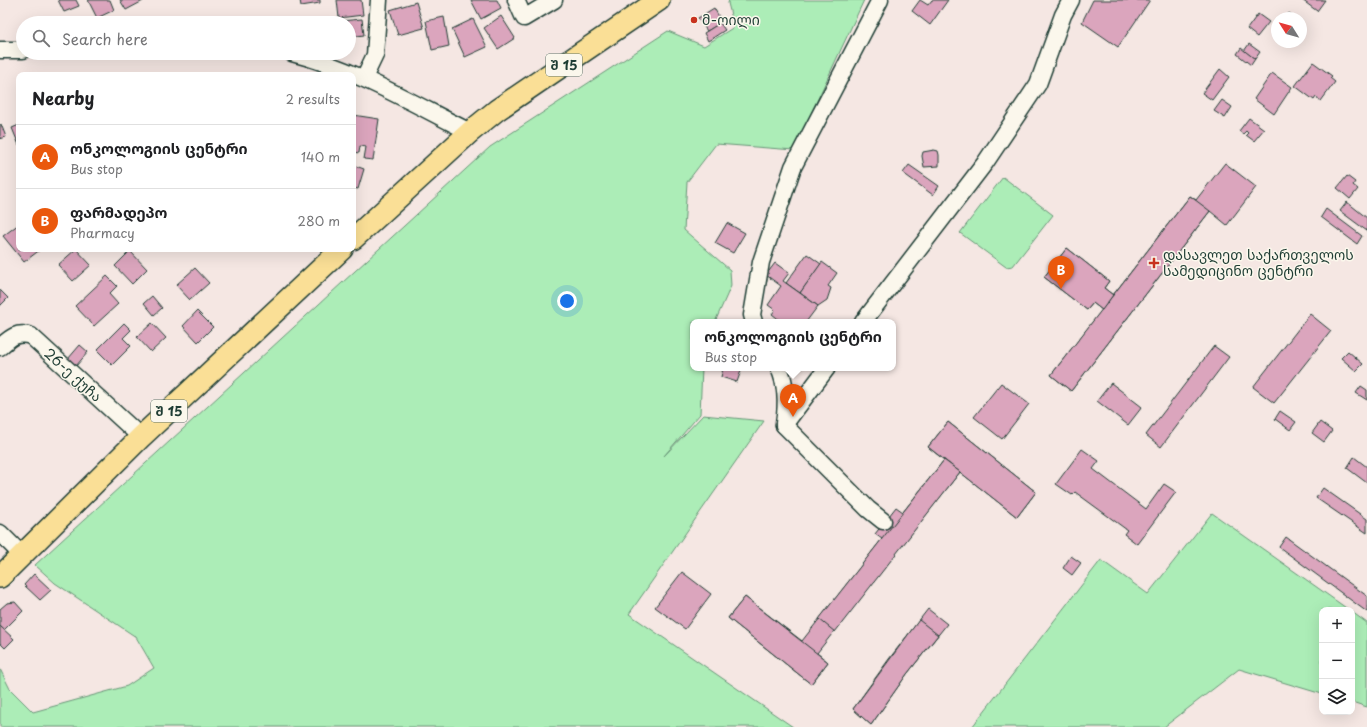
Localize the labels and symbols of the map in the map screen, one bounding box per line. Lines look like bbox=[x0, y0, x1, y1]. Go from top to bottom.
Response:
place label: მ-ოილი bbox=[702, 9, 760, 30]
north arrow bbox=[1271, 12, 1307, 48]
marker: მ-ოილი bbox=[689, 15, 699, 25]
road number: შ 15 bbox=[546, 54, 582, 76]
place label: დასავლეთ საქართველოს სამედიცინო ცენტრი bbox=[1163, 244, 1354, 281]
pin: B bbox=[1048, 256, 1074, 289]
marker: დასავლეთ საქართველოს სამედიცინო ცენტრი bbox=[1148, 257, 1160, 269]
your location bbox=[557, 291, 577, 311]
street label: 26-ე ქუჩა bbox=[40, 343, 107, 406]
pin: A bbox=[780, 384, 806, 417]
road number: შ 15 bbox=[151, 400, 187, 422]

